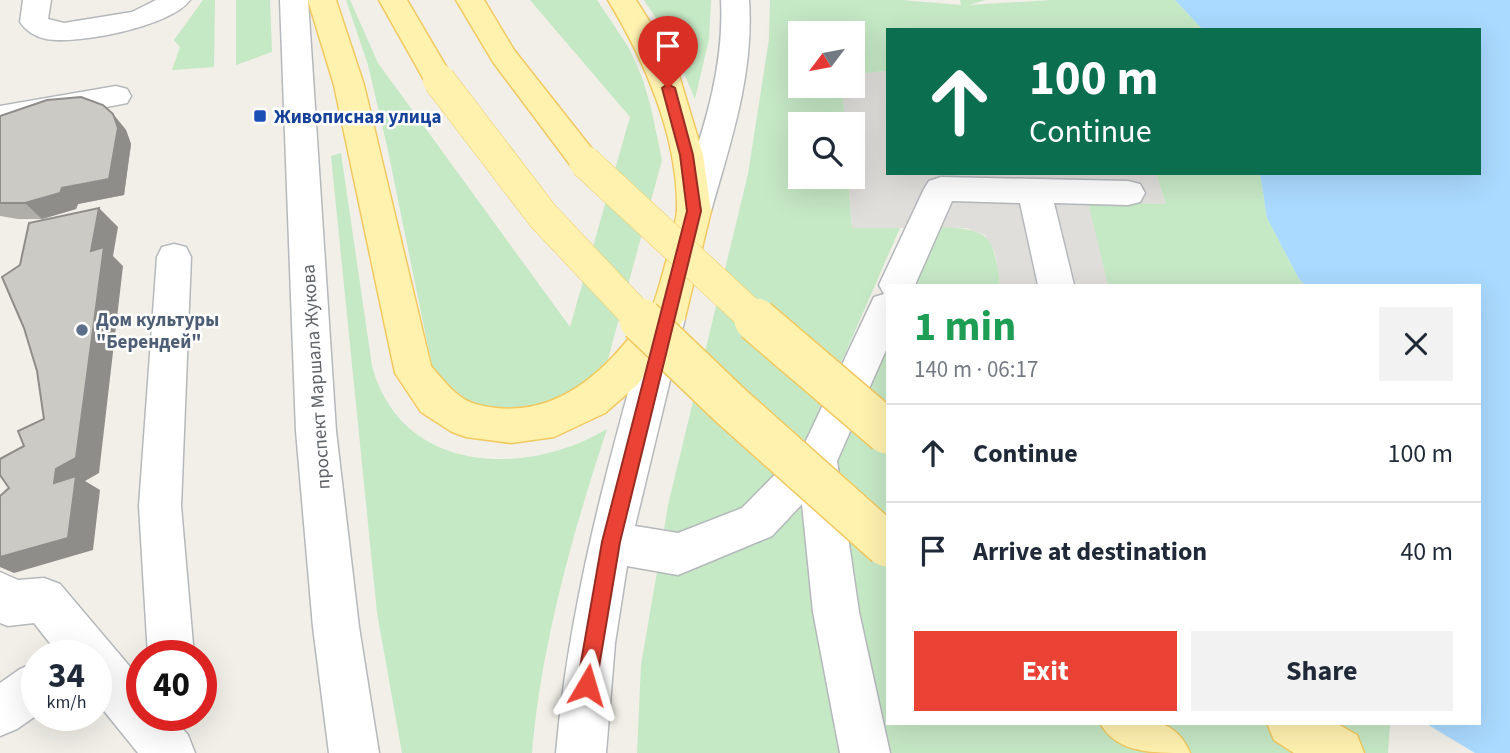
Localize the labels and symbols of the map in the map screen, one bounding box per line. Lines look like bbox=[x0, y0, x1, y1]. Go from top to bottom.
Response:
pin bbox=[638, 16, 698, 88]
north arrow bbox=[788, 21, 864, 98]
place label: Живописная улица bbox=[274, 104, 441, 131]
marker: Живописная улица bbox=[252, 108, 268, 124]
street label: проспект Маршала Жукова bbox=[295, 263, 338, 490]
place label: Дом культуры "Берендей" bbox=[96, 307, 219, 356]
marker: Дом культуры "Берендей" bbox=[74, 322, 90, 338]
speed limit sign: 40 bbox=[126, 640, 217, 731]
position arrow bbox=[550, 648, 624, 722]

